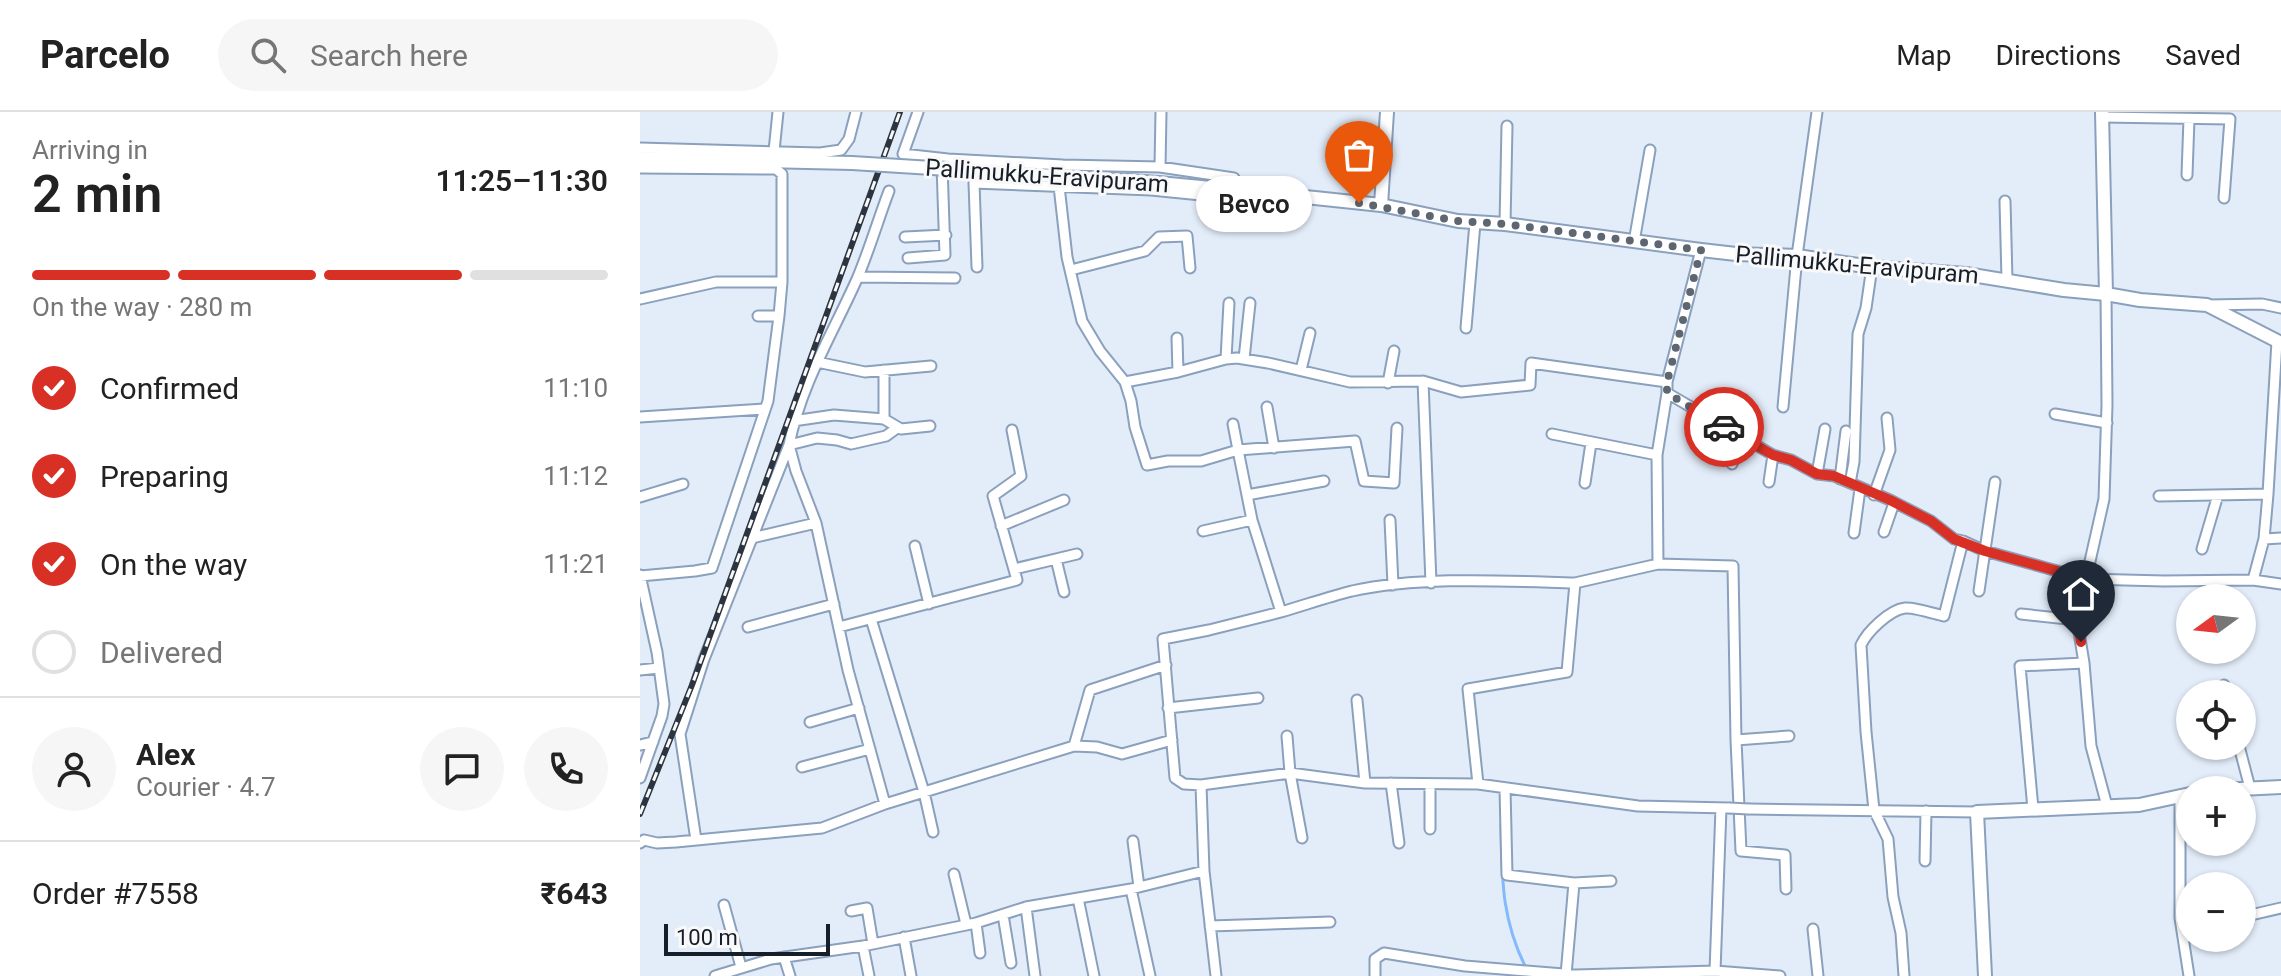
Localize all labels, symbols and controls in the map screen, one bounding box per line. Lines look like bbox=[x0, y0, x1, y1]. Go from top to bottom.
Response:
search box bbox=[218, 19, 778, 91]
text: Parcelo bbox=[40, 33, 170, 77]
icon: search bbox=[246, 33, 290, 77]
text: Search here bbox=[310, 38, 468, 73]
text: Map bbox=[1896, 39, 1952, 72]
text: Directions bbox=[1996, 39, 2121, 72]
text: Saved bbox=[2165, 39, 2241, 72]
pin bbox=[1325, 121, 1393, 203]
icon: bag bbox=[1337, 133, 1381, 177]
text: Arriving in bbox=[32, 135, 148, 165]
street label: Pallimukku-Eravipuram bbox=[924, 154, 1170, 198]
text: 11:25–11:30 bbox=[435, 163, 608, 198]
text: 2 min bbox=[32, 164, 162, 225]
callout: Bevco bbox=[1195, 175, 1311, 231]
text: Bevco bbox=[1218, 189, 1290, 219]
street label: Pallimukku-Eravipuram bbox=[1734, 240, 1980, 290]
text: On the way · 280 m bbox=[32, 292, 252, 322]
icon: check bbox=[32, 366, 76, 410]
text: Confirmed bbox=[100, 371, 239, 406]
text: 11:10 bbox=[543, 373, 608, 403]
courier bbox=[1684, 387, 1764, 467]
icon: car bbox=[1702, 405, 1746, 449]
icon: check bbox=[32, 454, 76, 498]
text: Preparing bbox=[100, 459, 229, 494]
text: 11:12 bbox=[543, 461, 608, 491]
icon: check bbox=[32, 542, 76, 586]
text: On the way bbox=[100, 547, 247, 582]
text: 11:21 bbox=[543, 549, 608, 579]
pin bbox=[2047, 560, 2115, 642]
icon: home bbox=[2059, 572, 2103, 616]
north arrow bbox=[2176, 584, 2256, 664]
map controls bbox=[2176, 584, 2256, 952]
text: Delivered bbox=[100, 635, 223, 670]
button: locate bbox=[2176, 680, 2256, 760]
button: person bbox=[32, 727, 116, 811]
button: chat bbox=[420, 727, 504, 811]
button: phone bbox=[524, 727, 608, 811]
text: Alex bbox=[136, 737, 196, 772]
text: Courier · 4.7 bbox=[136, 772, 276, 802]
button: + bbox=[2176, 776, 2256, 856]
button: − bbox=[2176, 872, 2256, 952]
text: Order #7558 bbox=[32, 876, 199, 911]
text: ₹643 bbox=[541, 876, 608, 911]
scale bar bbox=[664, 920, 830, 956]
text: 100 m bbox=[676, 925, 738, 950]

